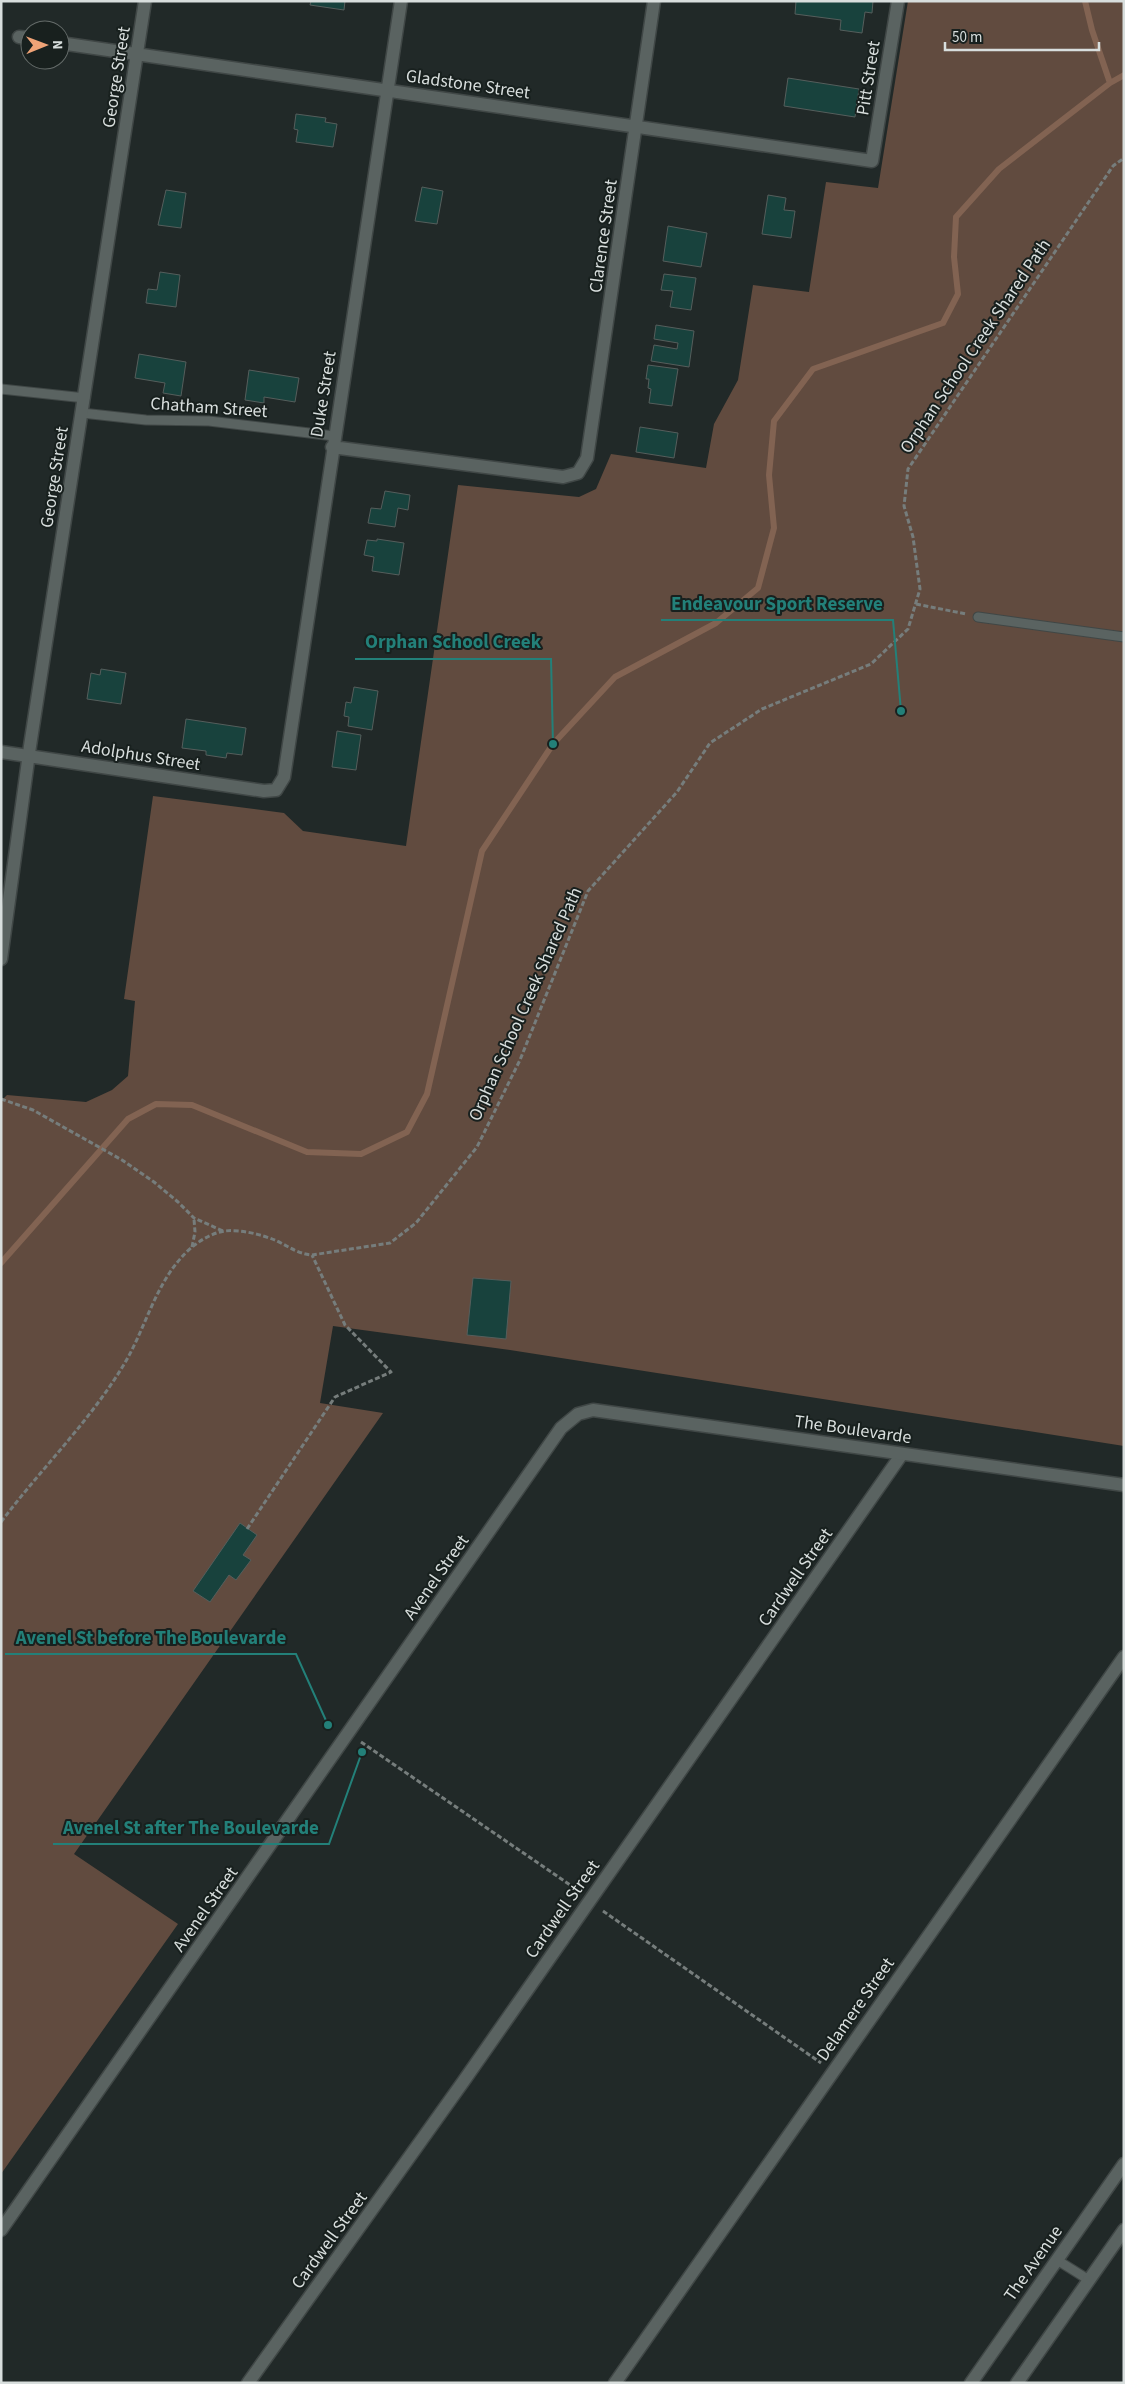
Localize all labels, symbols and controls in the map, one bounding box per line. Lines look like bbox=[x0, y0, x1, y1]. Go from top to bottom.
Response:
north arrow bbox=[20, 20, 70, 70]
scale bar bbox=[945, 20, 1099, 52]
street label: George Street bbox=[96, 25, 137, 130]
text: 50 m bbox=[952, 27, 982, 48]
street label: Pitt Street bbox=[850, 39, 887, 117]
text: N bbox=[47, 40, 67, 50]
street label: Gladstone Street bbox=[404, 63, 532, 106]
street label: Clarence Street bbox=[583, 178, 624, 294]
street label: Orphan School Creek Shared Path bbox=[894, 234, 1057, 458]
street label: Duke Street bbox=[304, 349, 343, 439]
street label: Chatham Street bbox=[150, 391, 268, 424]
street label: George Street bbox=[34, 425, 75, 530]
callout: Endeavour Sport Reserve bbox=[661, 586, 893, 620]
text: Endeavour Sport Reserve bbox=[671, 591, 883, 618]
callout: Orphan School Creek bbox=[355, 625, 551, 659]
text: Orphan School Creek bbox=[365, 629, 542, 656]
street label: Adolphus Street bbox=[80, 734, 202, 777]
street label: Orphan School Creek Shared Path bbox=[462, 883, 588, 1125]
street label: The Boulevarde bbox=[793, 1409, 913, 1450]
street label: Cardwell Street bbox=[752, 1523, 839, 1632]
street label: Avenel Street bbox=[398, 1530, 475, 1625]
callout: Avenel St before The Boulevarde bbox=[5, 1620, 296, 1654]
text: Avenel St before The Boulevarde bbox=[15, 1625, 286, 1652]
callout: Avenel St after The Boulevarde bbox=[53, 1810, 329, 1844]
text: Avenel St after The Boulevarde bbox=[62, 1815, 319, 1842]
street label: Cardwell Street bbox=[519, 1855, 606, 1964]
street label: Avenel Street bbox=[167, 1862, 244, 1957]
street label: Delamere Street bbox=[810, 1952, 900, 2066]
street label: Cardwell Street bbox=[285, 2186, 373, 2294]
street label: The Avenue bbox=[998, 2220, 1069, 2306]

